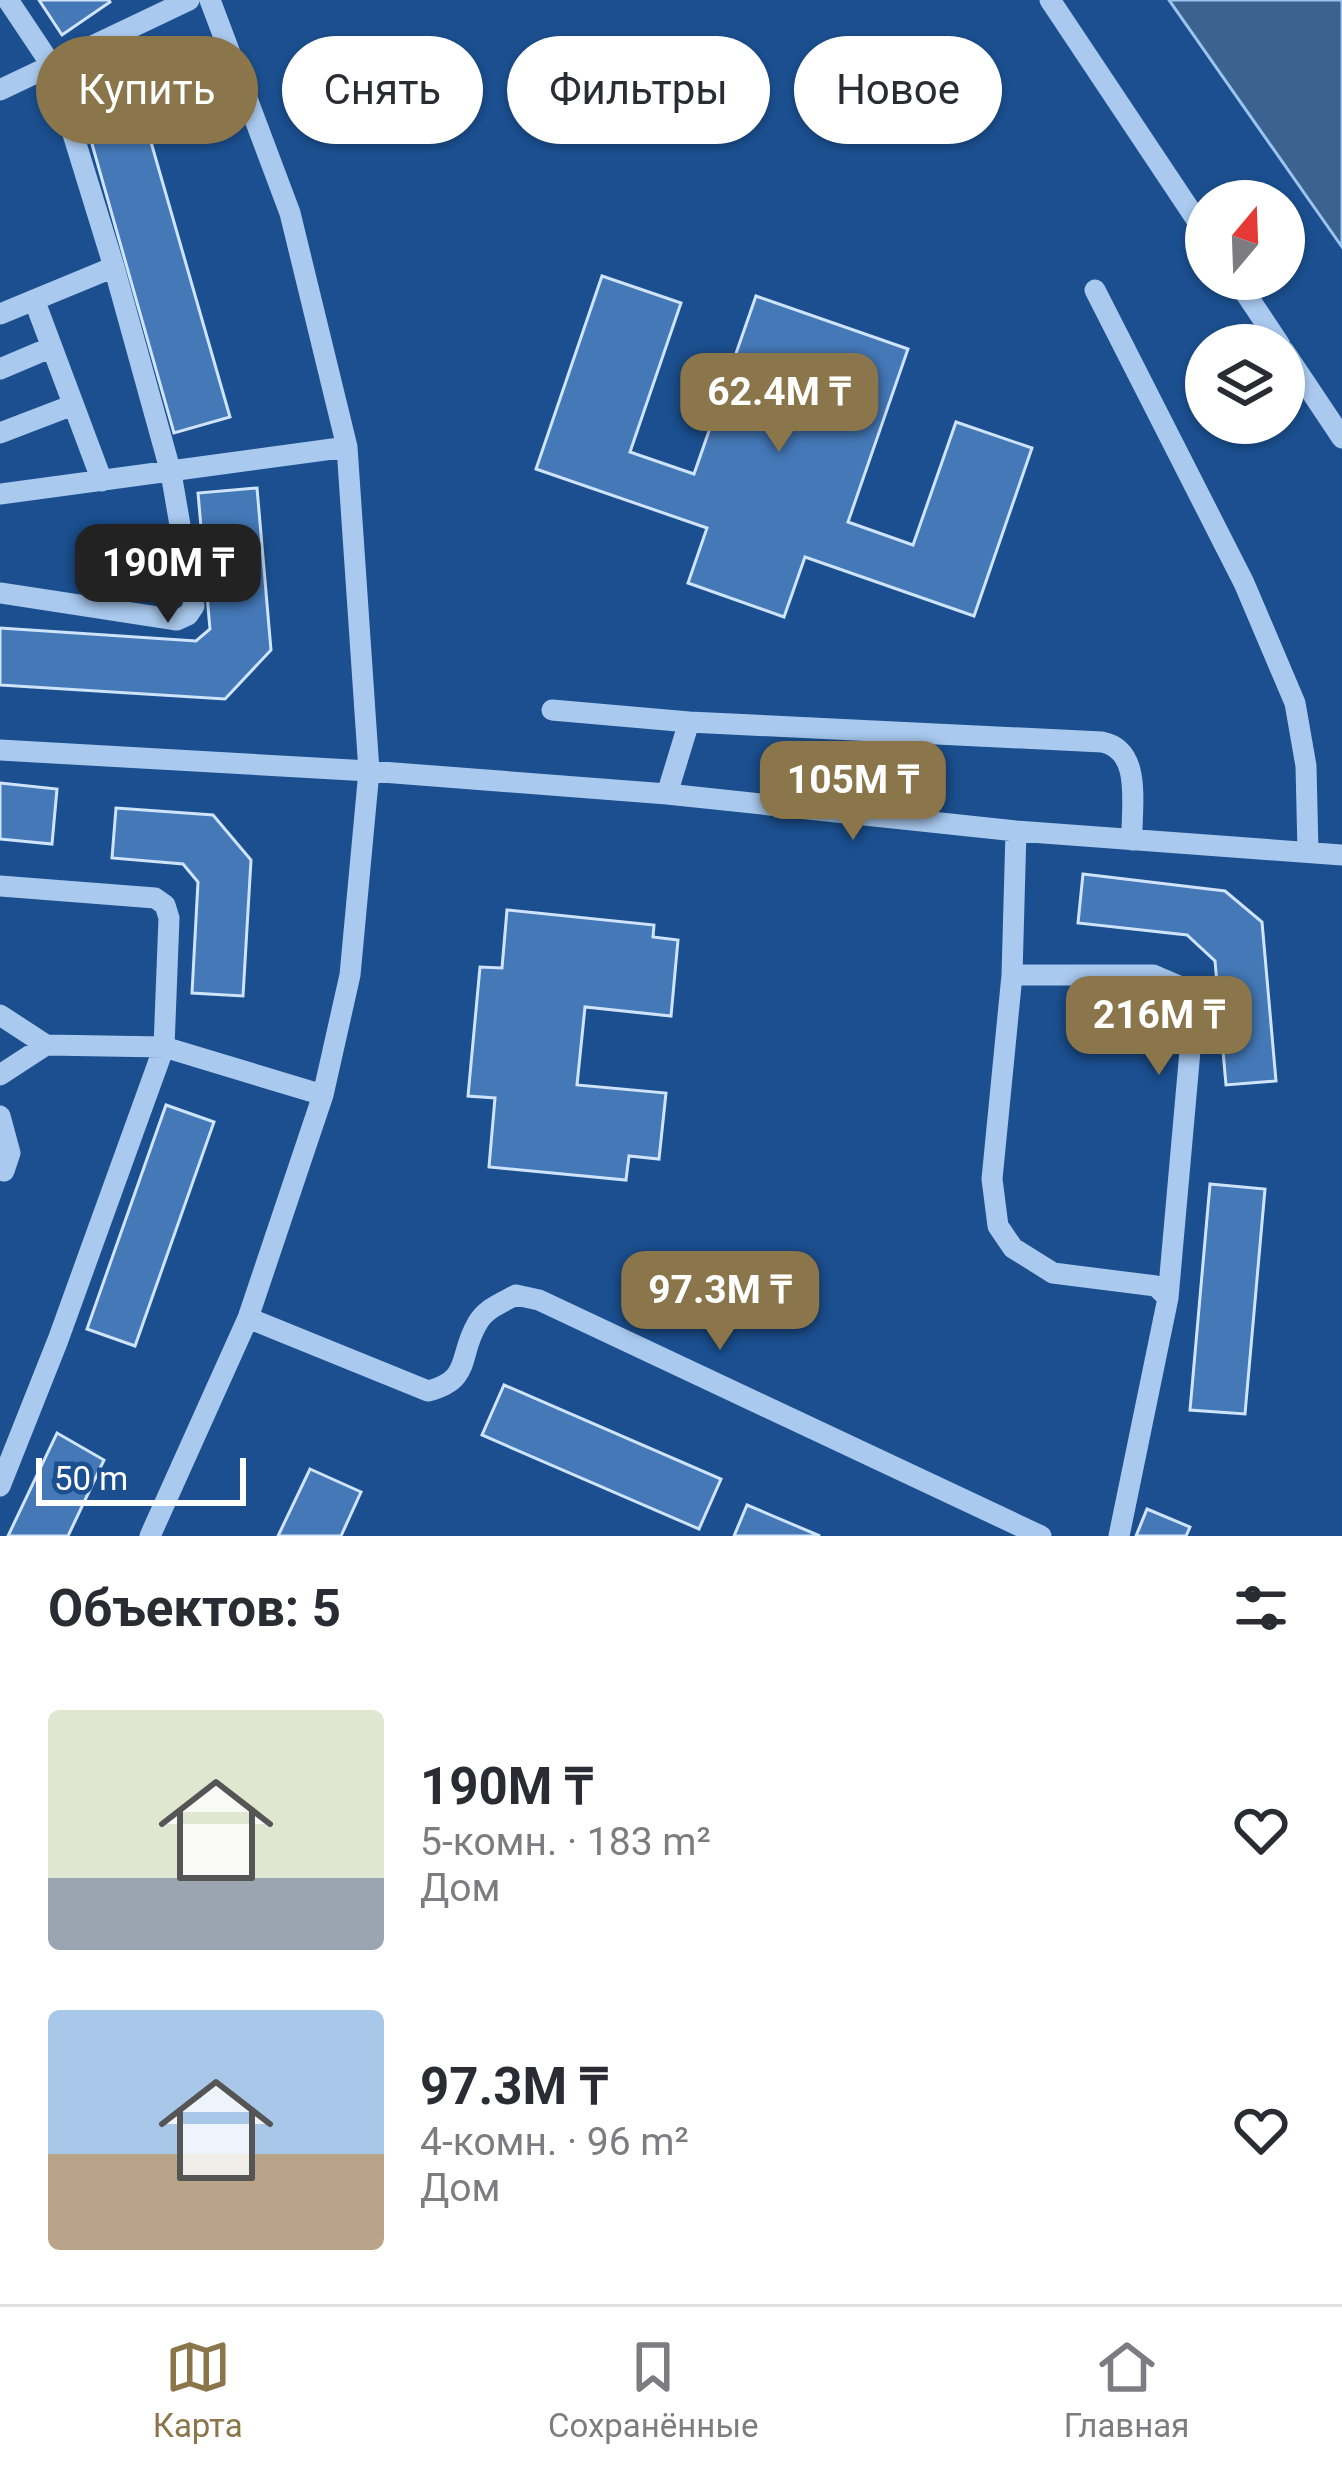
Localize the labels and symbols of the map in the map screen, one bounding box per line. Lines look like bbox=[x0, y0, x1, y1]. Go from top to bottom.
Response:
north arrow bbox=[1185, 180, 1305, 300]
pin: 62.4M ₸ bbox=[668, 353, 890, 455]
pin: 190M ₸ bbox=[70, 524, 266, 626]
pin: 105M ₸ bbox=[755, 741, 951, 843]
pin: 216M ₸ bbox=[1061, 976, 1257, 1078]
pin: 97.3M ₸ bbox=[609, 1251, 831, 1353]
scale bar bbox=[36, 1452, 246, 1505]

